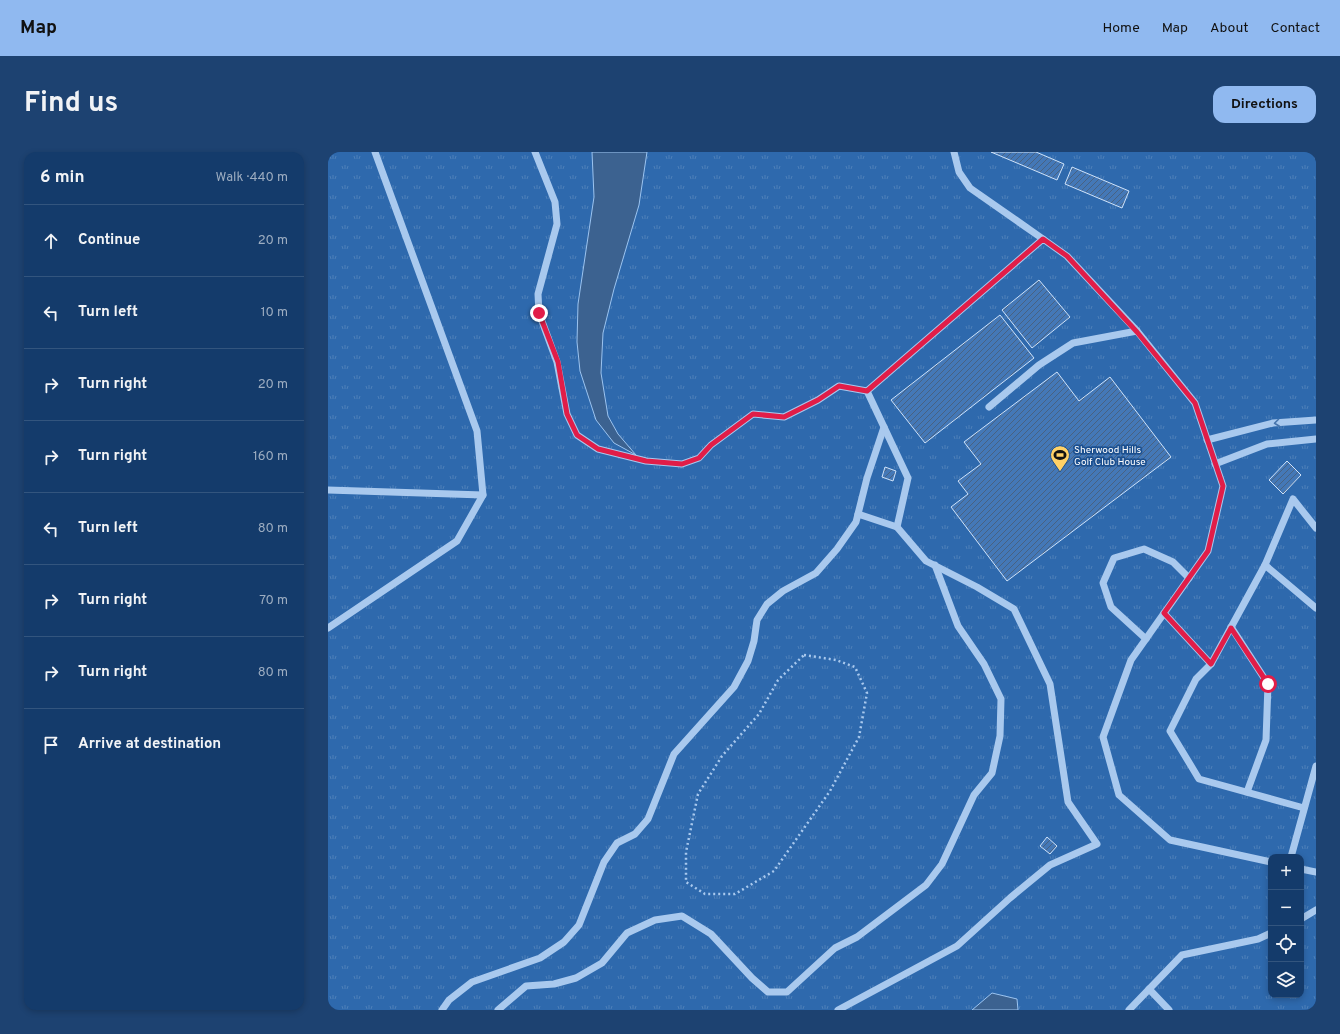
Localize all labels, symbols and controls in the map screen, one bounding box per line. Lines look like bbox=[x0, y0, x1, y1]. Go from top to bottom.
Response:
text: Map bbox=[20, 16, 57, 40]
text: Home bbox=[1103, 20, 1140, 37]
text: Map bbox=[1162, 20, 1188, 37]
text: About bbox=[1210, 20, 1249, 37]
text: Contact bbox=[1271, 20, 1320, 37]
text: Find us bbox=[24, 86, 118, 122]
button: Directions bbox=[1213, 86, 1316, 123]
text: 6 min bbox=[40, 167, 84, 189]
text: Walk · 440 m bbox=[216, 170, 288, 186]
icon: ahead bbox=[40, 230, 62, 252]
text: Continue bbox=[78, 231, 140, 250]
text: 20 m bbox=[258, 233, 288, 249]
icon: left bbox=[40, 302, 62, 324]
text: Turn left bbox=[78, 303, 138, 322]
route end bbox=[530, 304, 548, 322]
text: 10 m bbox=[261, 305, 288, 321]
icon: right bbox=[40, 374, 62, 396]
text: Turn right bbox=[78, 375, 147, 394]
text: 20 m bbox=[258, 377, 288, 393]
one-way arrow bbox=[1274, 418, 1280, 427]
sports icon: Sherwood Hills Golf Club House bbox=[1049, 444, 1071, 472]
place label: Sherwood Hills Golf Club House bbox=[1074, 444, 1146, 469]
icon: right bbox=[40, 446, 62, 468]
text: Turn right bbox=[78, 447, 147, 466]
text: 160 m bbox=[253, 449, 288, 465]
icon: left bbox=[40, 518, 62, 540]
text: Turn left bbox=[78, 519, 138, 538]
text: 80 m bbox=[258, 521, 288, 537]
icon: right bbox=[40, 590, 62, 612]
text: Turn right bbox=[78, 591, 147, 610]
text: 70 m bbox=[259, 593, 288, 609]
icon: right bbox=[40, 662, 62, 684]
text: Turn right bbox=[78, 663, 147, 682]
text: 80 m bbox=[258, 665, 288, 681]
route start bbox=[1259, 675, 1277, 693]
icon: arrive bbox=[40, 734, 62, 756]
text: Arrive at destination bbox=[78, 735, 221, 754]
map controls bbox=[1268, 854, 1304, 998]
button: + bbox=[1268, 854, 1304, 890]
button: − bbox=[1268, 890, 1304, 926]
button: locate bbox=[1268, 926, 1304, 962]
button: layers bbox=[1268, 962, 1304, 998]

